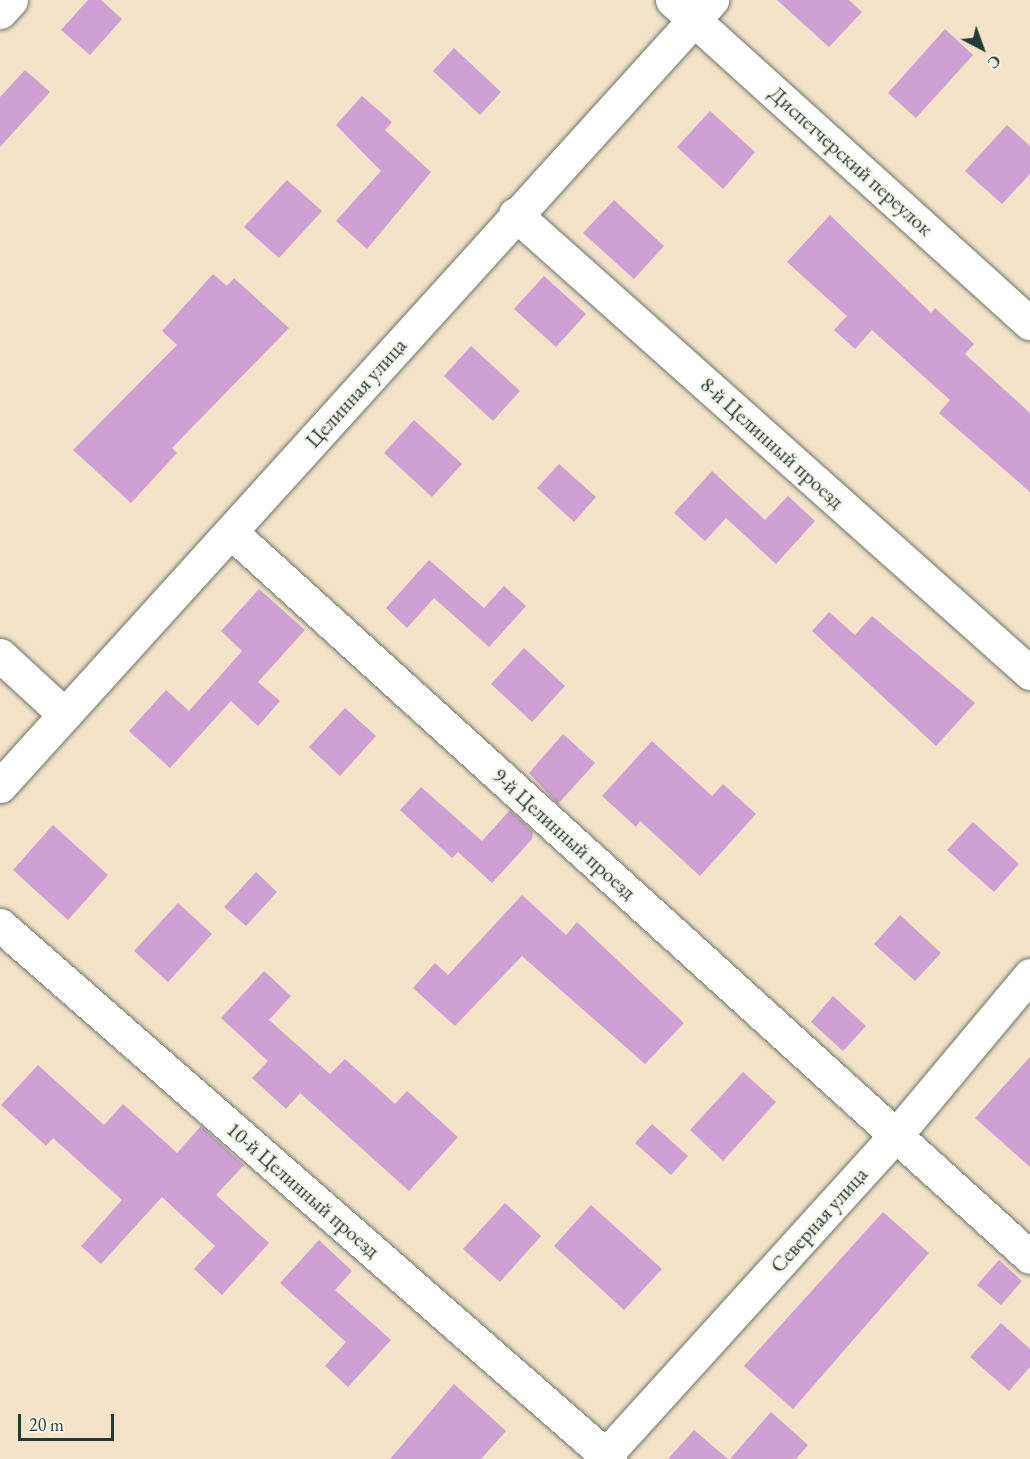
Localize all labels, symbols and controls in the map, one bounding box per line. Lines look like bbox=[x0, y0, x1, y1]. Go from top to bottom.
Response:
north arrow bbox=[952, 18, 1012, 78]
text: С bbox=[983, 50, 1005, 74]
street label: Диспетчерский переулок bbox=[764, 81, 938, 241]
street label: Целинная улица bbox=[300, 333, 412, 453]
street label: 8-й Целинный проезд bbox=[695, 372, 849, 514]
street label: 9-й Целинный проезд bbox=[487, 763, 641, 905]
street label: 10-й Целинный проезд bbox=[221, 1117, 385, 1263]
street label: Северная улица bbox=[765, 1162, 873, 1278]
scale bar bbox=[21, 1402, 117, 1440]
text: 20 m bbox=[29, 1413, 64, 1436]

